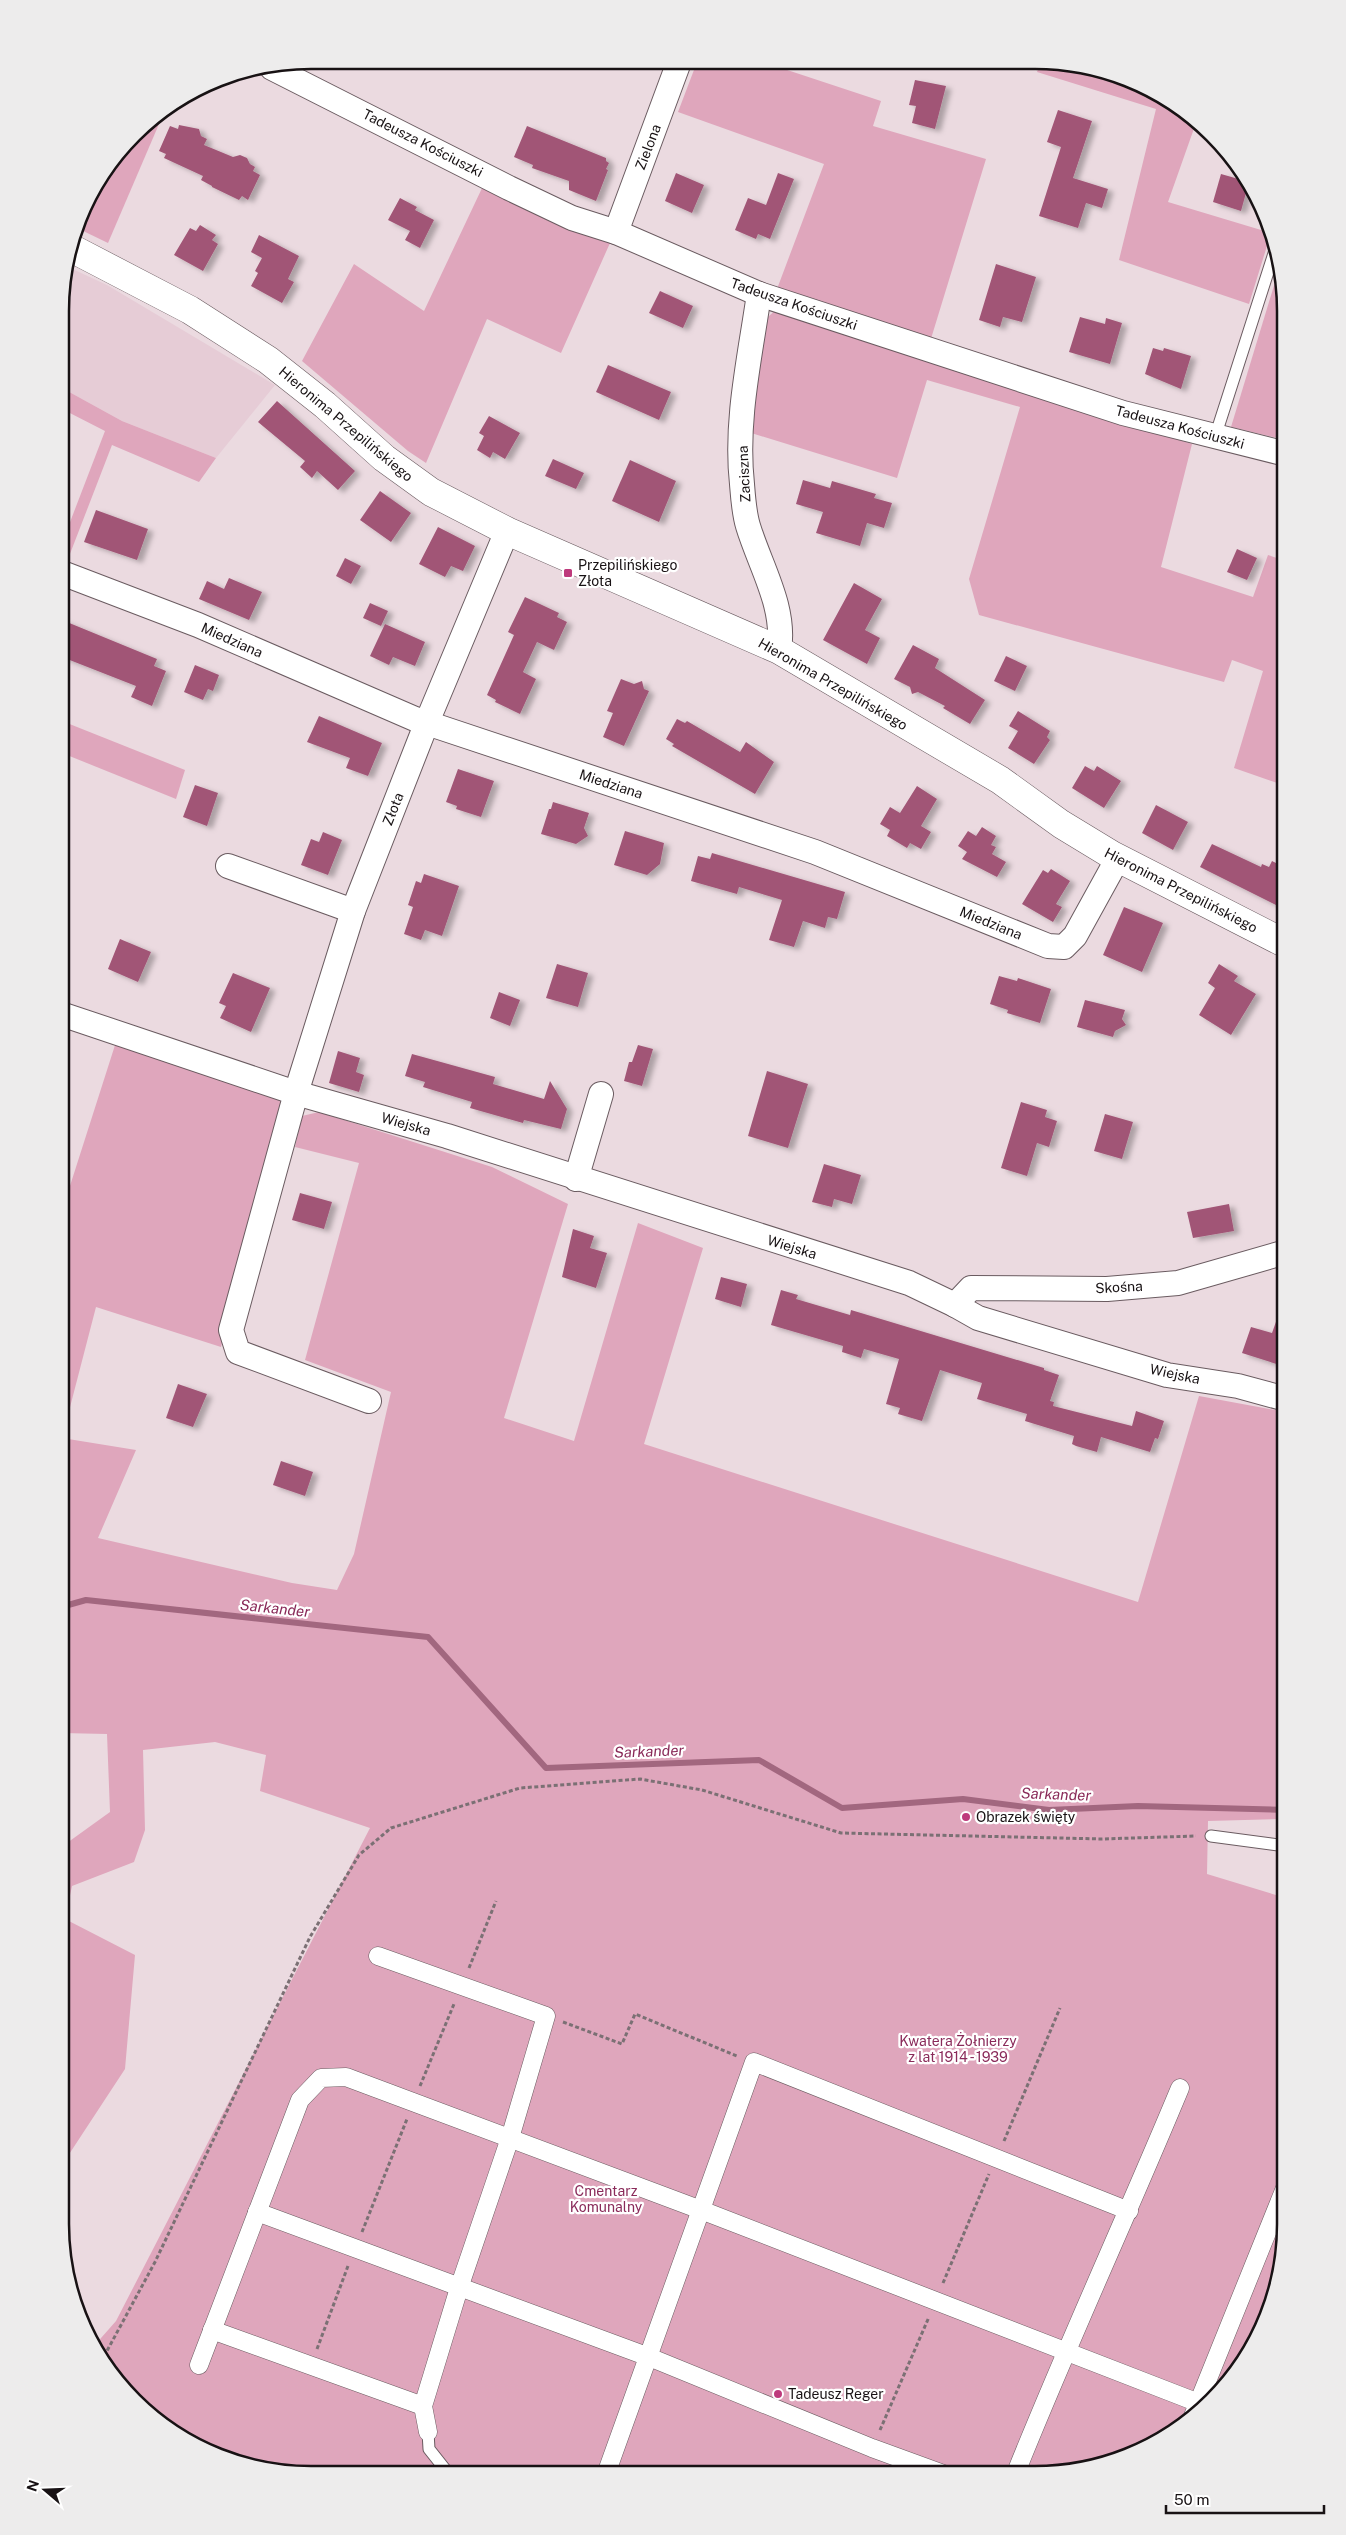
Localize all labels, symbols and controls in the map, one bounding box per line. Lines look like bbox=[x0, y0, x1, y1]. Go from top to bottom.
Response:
street label: Tadeusza Kościuszki bbox=[360, 106, 486, 180]
street label: Zielona bbox=[632, 122, 664, 172]
street label: Tadeusza Kościuszki bbox=[729, 275, 859, 333]
street label: Hieronima Przepilińskiego bbox=[276, 363, 416, 485]
street label: Tadeusza Kościuszki bbox=[1114, 402, 1246, 452]
street label: Zaciszna bbox=[735, 445, 753, 503]
place label: Przepilińskiego Złota bbox=[578, 557, 677, 589]
marker: Przepilińskiego Złota bbox=[562, 567, 574, 579]
street label: Miedziana bbox=[199, 619, 265, 661]
street label: Hieronima Przepilińskiego bbox=[756, 635, 911, 733]
street label: Miedziana bbox=[577, 766, 645, 802]
street label: Złota bbox=[379, 790, 407, 828]
street label: Hieronima Przepilińskiego bbox=[1102, 844, 1260, 936]
street label: Miedziana bbox=[957, 903, 1025, 943]
street label: Wiejska bbox=[379, 1109, 433, 1139]
street label: Wiejska bbox=[765, 1232, 819, 1262]
street label: Skośna bbox=[1095, 1278, 1143, 1296]
street label: Wiejska bbox=[1148, 1361, 1202, 1387]
water label: Sarkander bbox=[239, 1596, 311, 1620]
water label: Sarkander bbox=[614, 1741, 685, 1761]
water label: Sarkander bbox=[1021, 1784, 1092, 1804]
place label: Obrazek święty bbox=[976, 1809, 1076, 1825]
marker: Obrazek święty bbox=[960, 1811, 972, 1823]
park label: Kwatera Żołnierzy z lat 1914 - 1939 bbox=[899, 2031, 1017, 2065]
park label: Cmentarz Komunalny bbox=[570, 2183, 643, 2215]
place label: Tadeusz Reger bbox=[788, 2386, 884, 2402]
marker: Tadeusz Reger bbox=[772, 2388, 784, 2400]
north arrow bbox=[20, 2465, 70, 2515]
text: N bbox=[23, 2478, 42, 2494]
scale bar bbox=[1166, 2482, 1324, 2514]
text: 50 m bbox=[1174, 2491, 1209, 2508]

